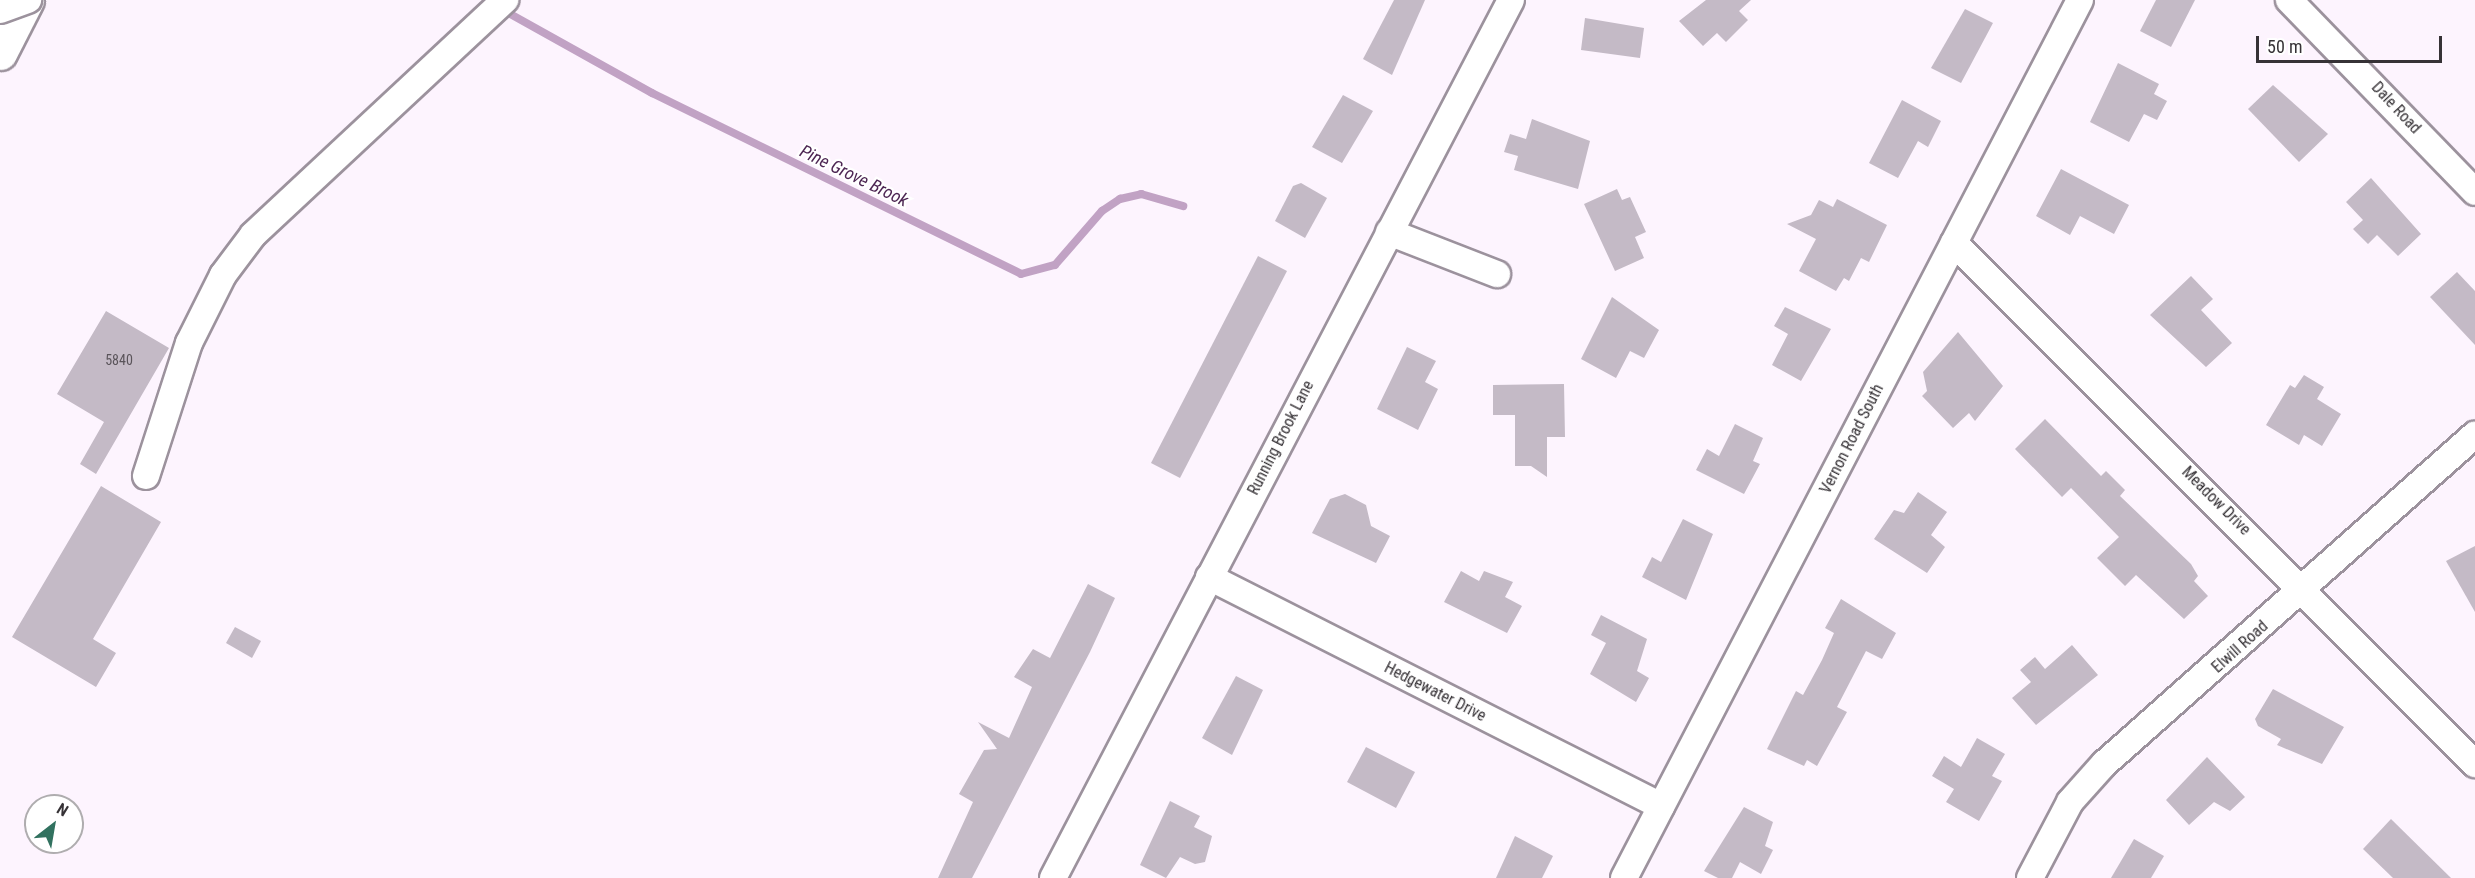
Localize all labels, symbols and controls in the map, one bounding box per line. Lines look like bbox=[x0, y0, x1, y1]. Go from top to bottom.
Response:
scale bar bbox=[2259, 24, 2445, 62]
text: 50 m bbox=[2267, 36, 2302, 57]
street label: Dale Road bbox=[2367, 78, 2425, 138]
water label: Pine Grove Brook bbox=[796, 140, 912, 212]
house number: 5840 bbox=[105, 352, 133, 368]
street label: Running Brook Lane bbox=[1244, 378, 1318, 498]
street label: Vernon Road South bbox=[1816, 381, 1888, 497]
street label: Meadow Drive bbox=[2178, 463, 2254, 539]
street label: Elwill Road bbox=[2208, 617, 2272, 677]
street label: Hedgewater Drive bbox=[1381, 658, 1489, 726]
north arrow bbox=[24, 794, 84, 854]
text: N bbox=[53, 799, 72, 821]

